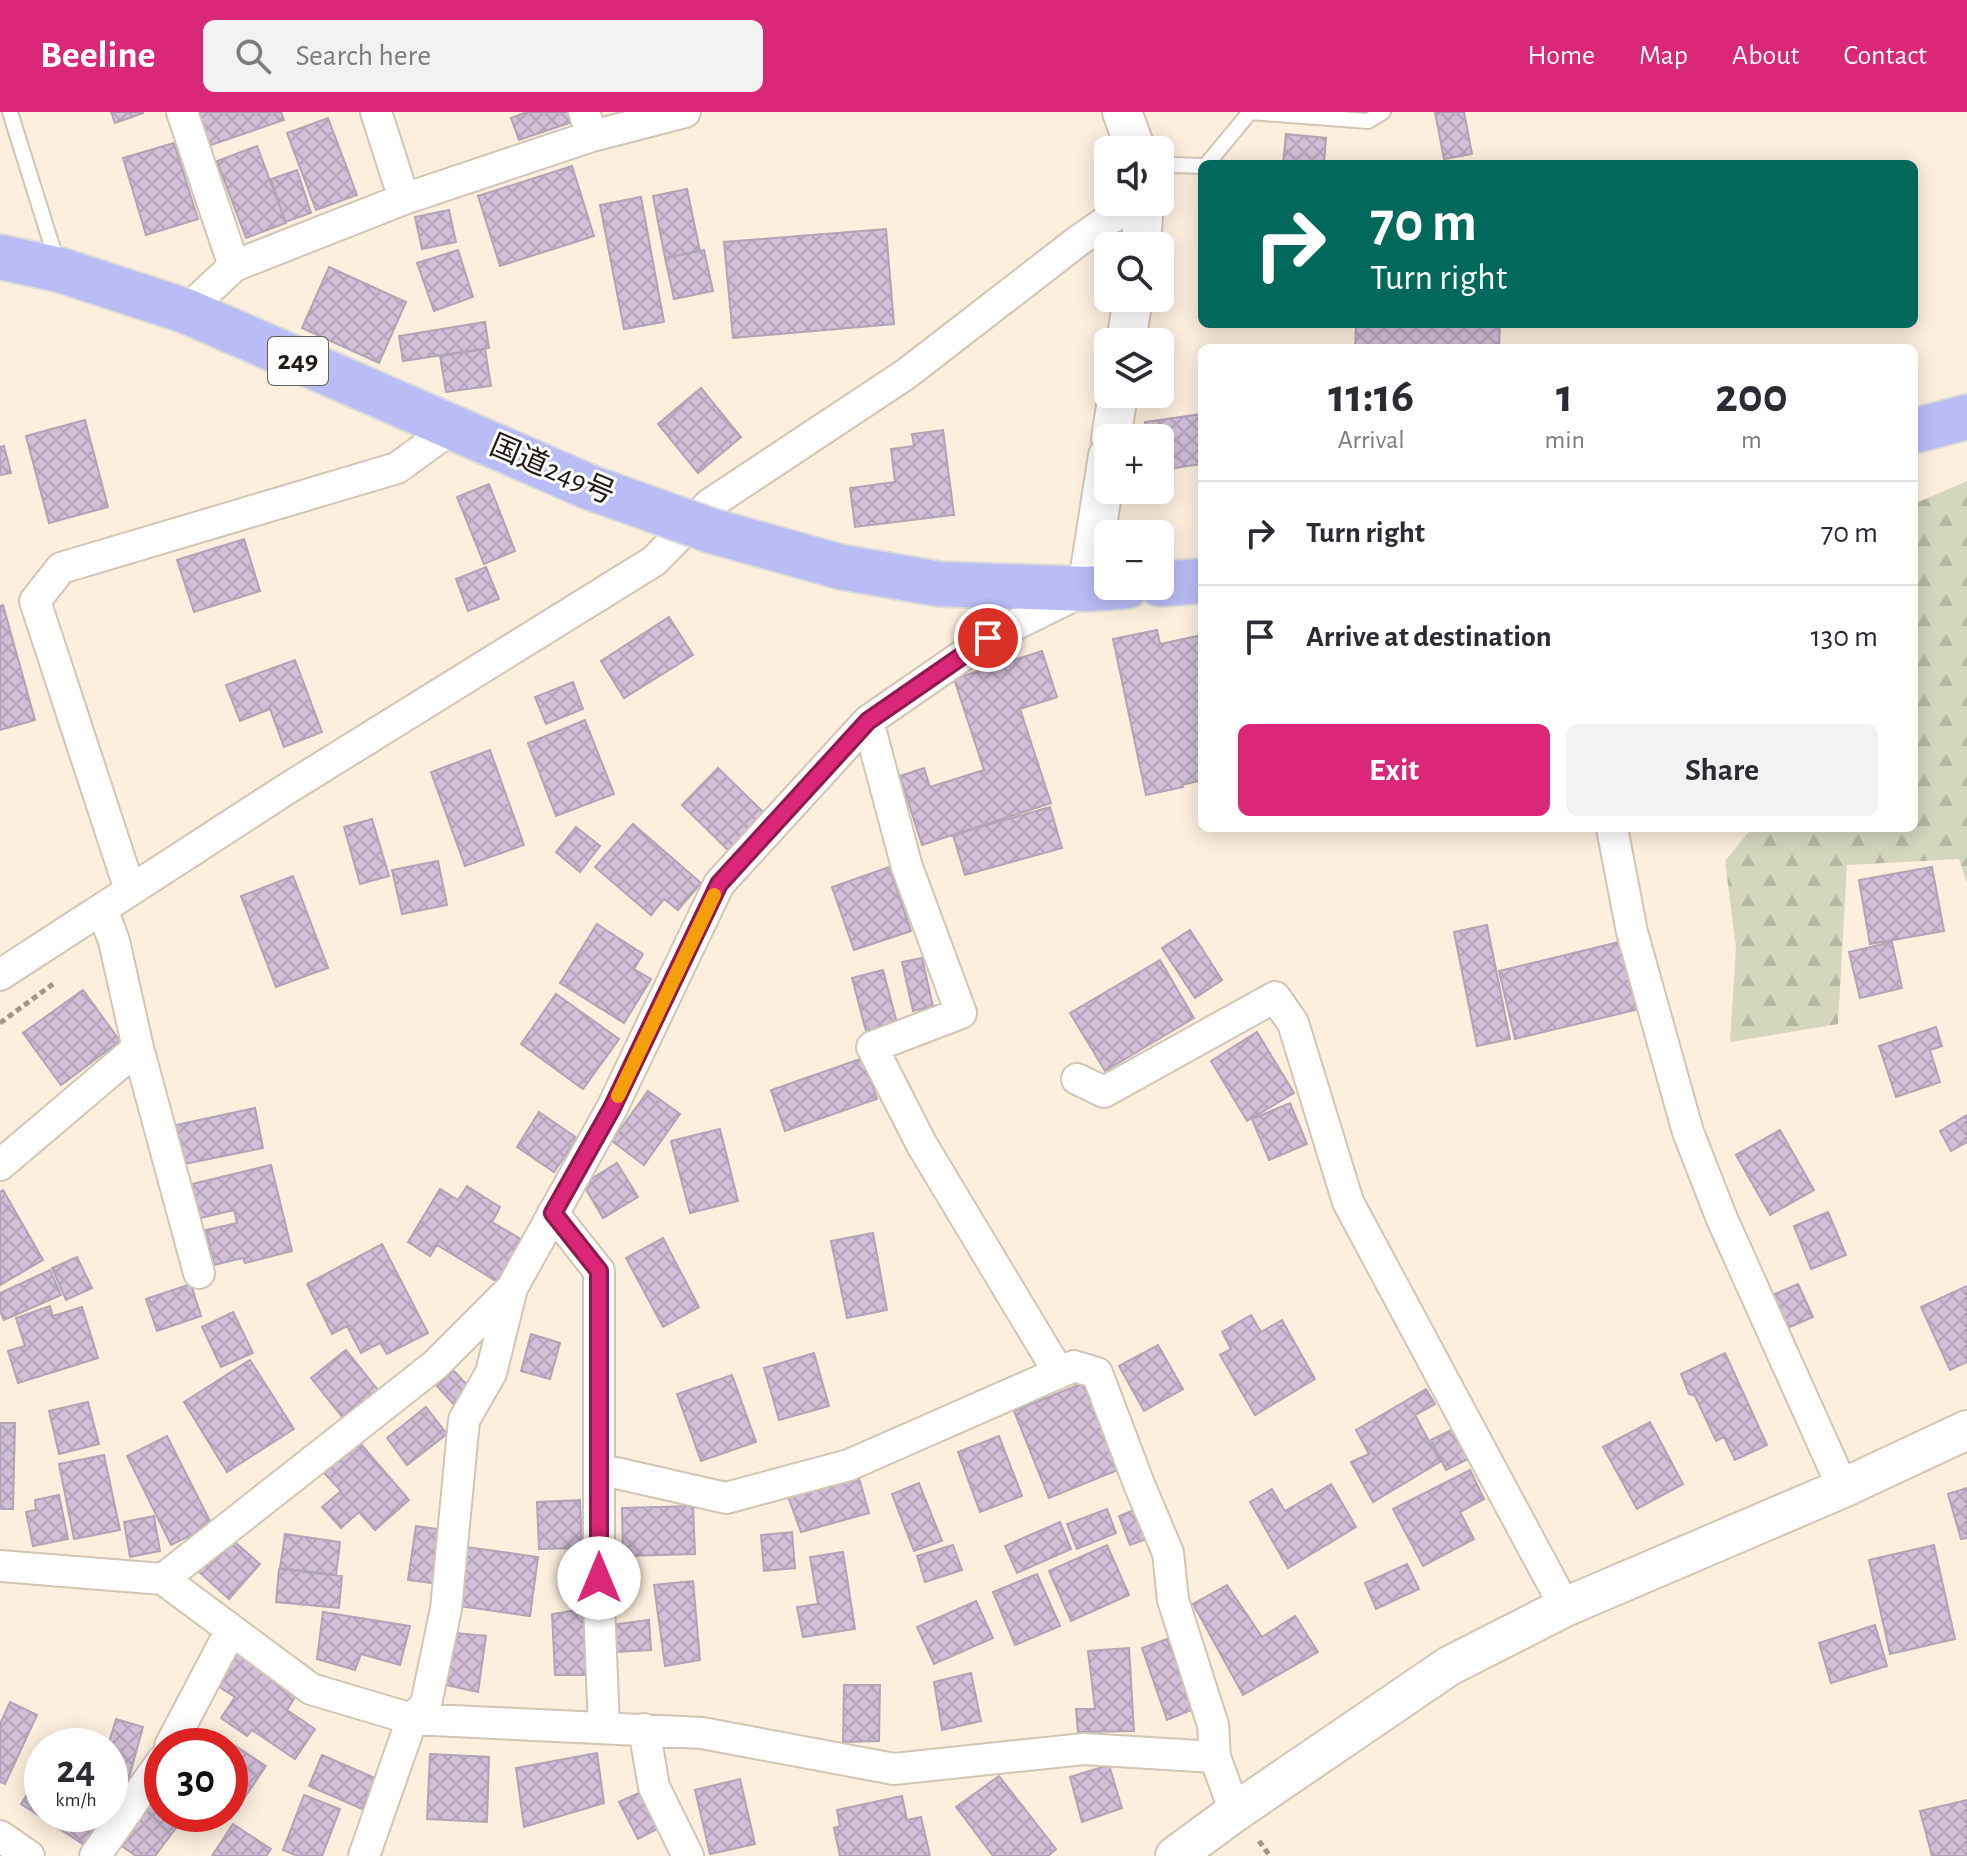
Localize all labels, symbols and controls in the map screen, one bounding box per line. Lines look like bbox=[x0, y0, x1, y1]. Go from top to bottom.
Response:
search box bbox=[203, 20, 763, 92]
icon: search bbox=[231, 34, 275, 78]
text: Beeline bbox=[40, 37, 155, 75]
text: Search here bbox=[295, 41, 431, 71]
text: Home bbox=[1528, 42, 1595, 70]
text: Map bbox=[1639, 42, 1688, 70]
text: About bbox=[1732, 42, 1800, 70]
text: Contact bbox=[1844, 42, 1927, 70]
map controls bbox=[1094, 136, 1174, 600]
button: sound bbox=[1094, 136, 1174, 216]
icon: right bbox=[1238, 192, 1342, 296]
text: 70 m bbox=[1370, 195, 1477, 251]
button: search bbox=[1094, 232, 1174, 312]
text: Turn right bbox=[1370, 260, 1507, 296]
button: layers bbox=[1094, 328, 1174, 408]
road number: 249 bbox=[268, 337, 328, 385]
text: 11:16 bbox=[1328, 373, 1414, 421]
text: 1 bbox=[1556, 373, 1573, 421]
text: 200 bbox=[1715, 373, 1788, 421]
button: + bbox=[1094, 424, 1174, 504]
text: Arrival bbox=[1338, 427, 1405, 453]
text: min bbox=[1544, 427, 1585, 453]
text: m bbox=[1741, 427, 1762, 453]
street label: 国道249号 bbox=[485, 429, 619, 510]
icon: right bbox=[1238, 511, 1282, 555]
text: Turn right bbox=[1306, 518, 1425, 548]
text: 70 m bbox=[1821, 518, 1878, 548]
button: − bbox=[1094, 520, 1174, 600]
pin bbox=[954, 604, 1022, 672]
icon: arrive bbox=[1238, 615, 1282, 659]
icon: arrive bbox=[966, 616, 1010, 660]
text: Arrive at destination bbox=[1306, 622, 1552, 652]
text: 130 m bbox=[1811, 622, 1878, 652]
button: Exit bbox=[1238, 724, 1550, 816]
button: Share bbox=[1566, 724, 1878, 816]
position arrow bbox=[557, 1536, 641, 1620]
speed limit sign: 30 bbox=[144, 1728, 248, 1832]
text: 24 bbox=[57, 1750, 95, 1790]
text: km/h bbox=[55, 1790, 97, 1810]

